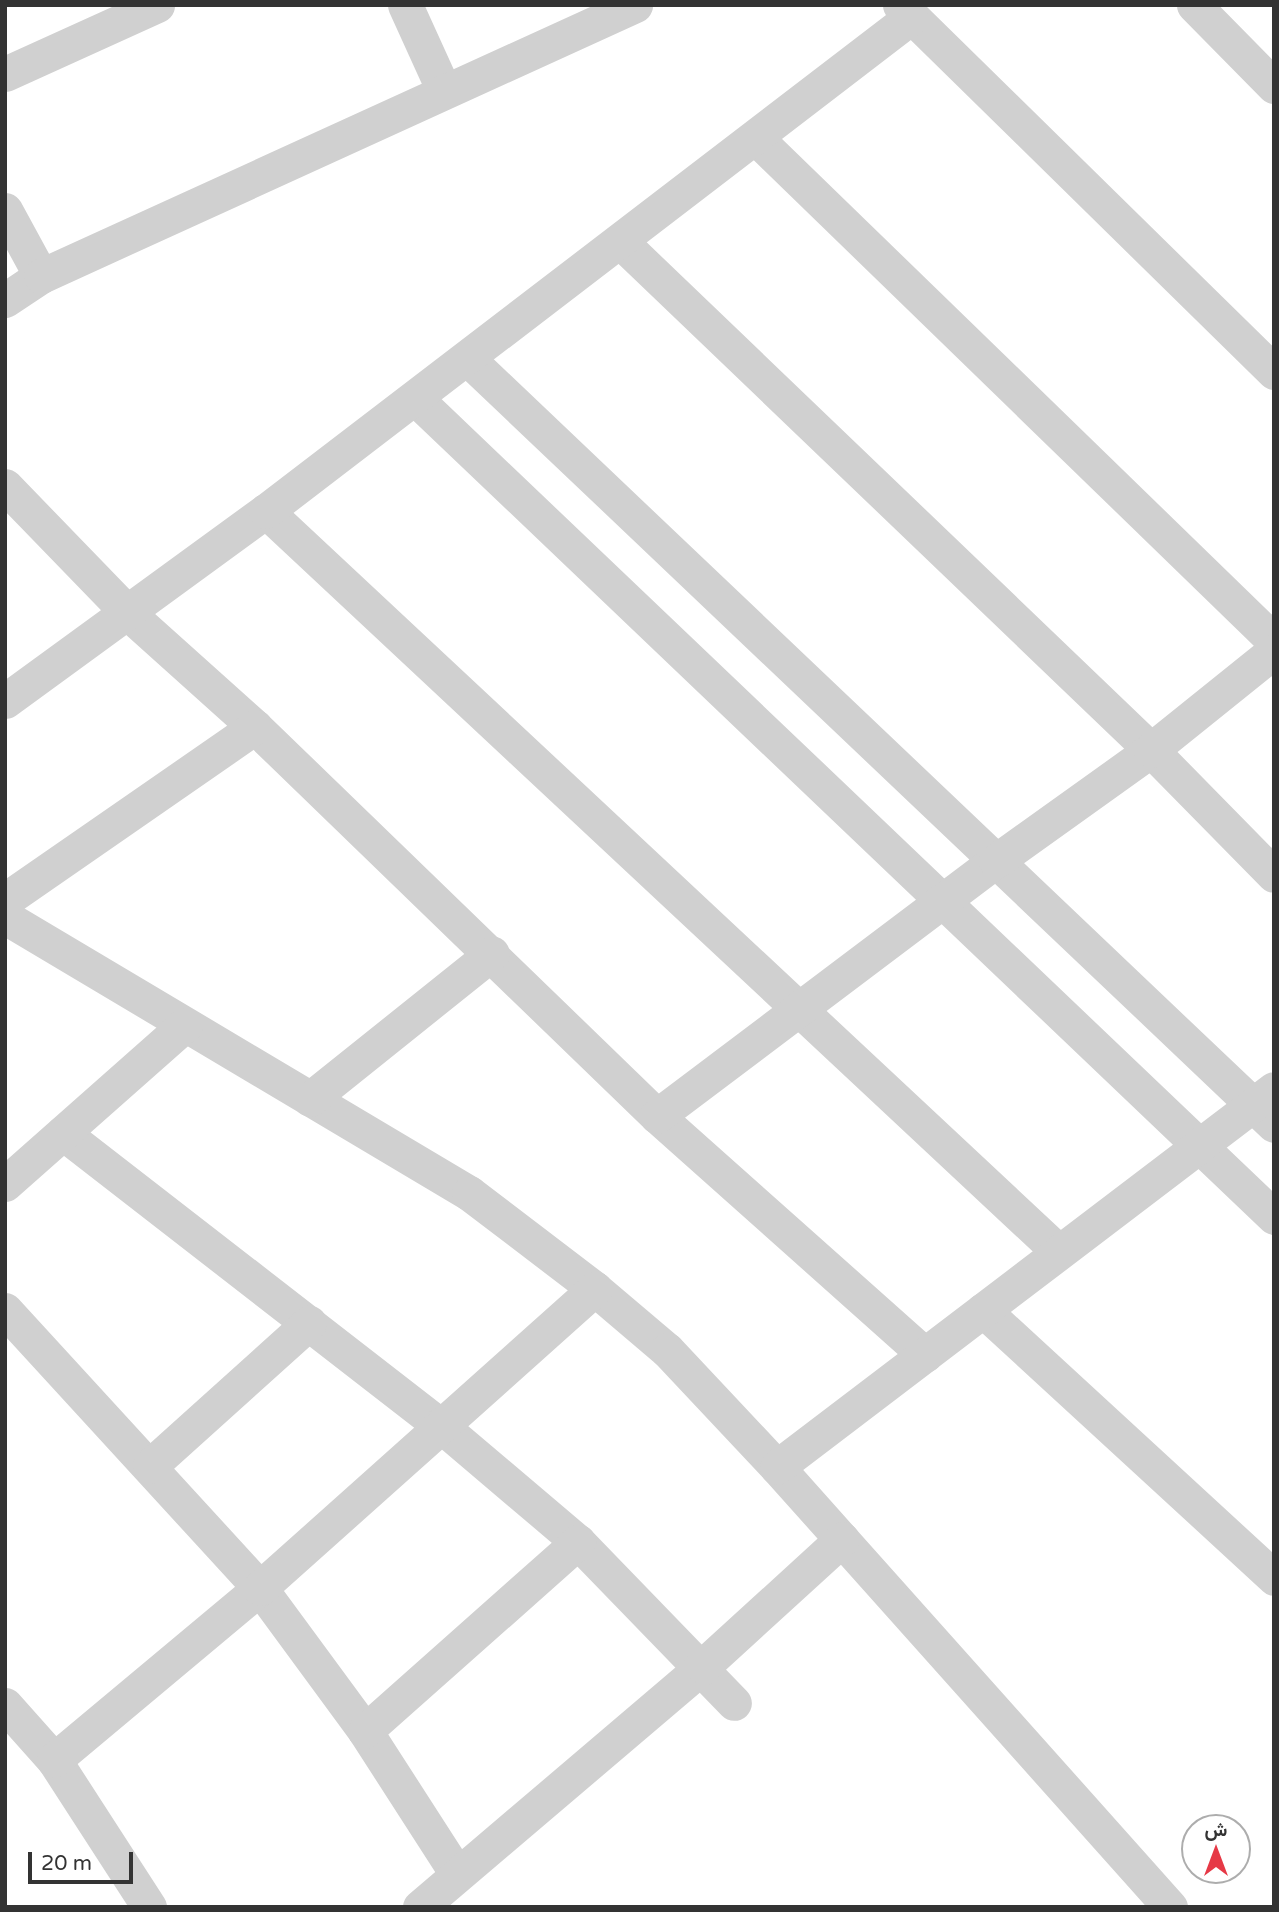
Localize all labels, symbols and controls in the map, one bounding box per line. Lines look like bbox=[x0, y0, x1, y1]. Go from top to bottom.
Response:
north arrow bbox=[1181, 1814, 1251, 1884]
text: ش bbox=[1205, 1819, 1227, 1841]
scale bar bbox=[32, 1839, 136, 1883]
text: 20 m bbox=[41, 1851, 92, 1876]

